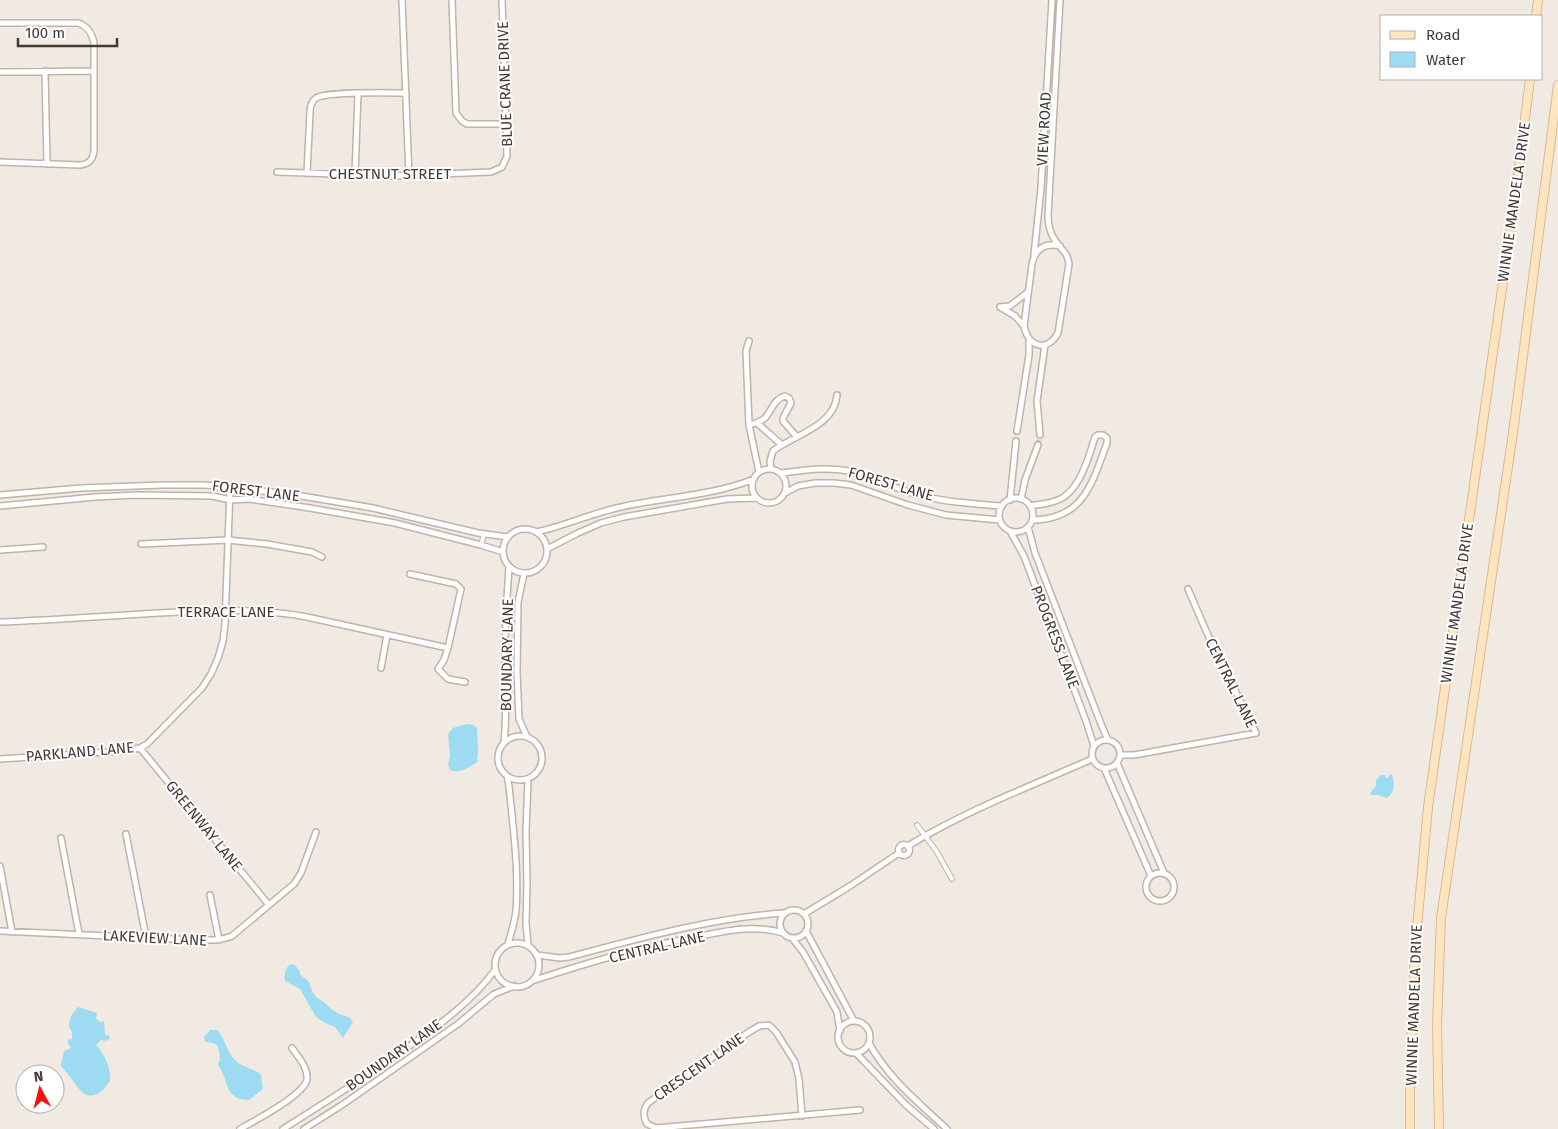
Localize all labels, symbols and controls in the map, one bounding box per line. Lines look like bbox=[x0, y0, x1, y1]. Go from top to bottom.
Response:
scale bar bbox=[18, 15, 116, 47]
legend bbox=[1380, 15, 1543, 80]
street label: BLUE CRANE DRIVE bbox=[494, 21, 516, 147]
text: 100 m bbox=[25, 24, 65, 42]
text: Road bbox=[1426, 26, 1461, 44]
text: Water bbox=[1426, 51, 1465, 69]
street label: VIEW ROAD bbox=[1033, 91, 1055, 167]
street label: WINNIE MANDELA DRIVE bbox=[1494, 121, 1534, 283]
street label: CHESTNUT STREET bbox=[329, 165, 451, 183]
street label: FOREST LANE bbox=[846, 463, 936, 505]
street label: FOREST LANE bbox=[211, 477, 301, 505]
street label: WINNIE MANDELA DRIVE bbox=[1437, 522, 1477, 684]
street label: PROGRESS LANE bbox=[1027, 583, 1083, 691]
street label: BOUNDARY LANE bbox=[497, 598, 517, 712]
street label: TERRACE LANE bbox=[177, 603, 275, 621]
street label: CENTRAL LANE bbox=[1201, 635, 1261, 731]
street label: PARKLAND LANE bbox=[25, 738, 135, 766]
street label: GREENWAY LANE bbox=[162, 777, 246, 875]
street label: WINNIE MANDELA DRIVE bbox=[1402, 924, 1426, 1086]
street label: LAKEVIEW LANE bbox=[102, 926, 208, 950]
street label: CENTRAL LANE bbox=[607, 927, 707, 967]
street label: BOUNDARY LANE bbox=[343, 1015, 445, 1095]
street label: CRESCENT LANE bbox=[650, 1029, 748, 1105]
north arrow bbox=[15, 1064, 65, 1114]
text: N bbox=[33, 1068, 44, 1086]

